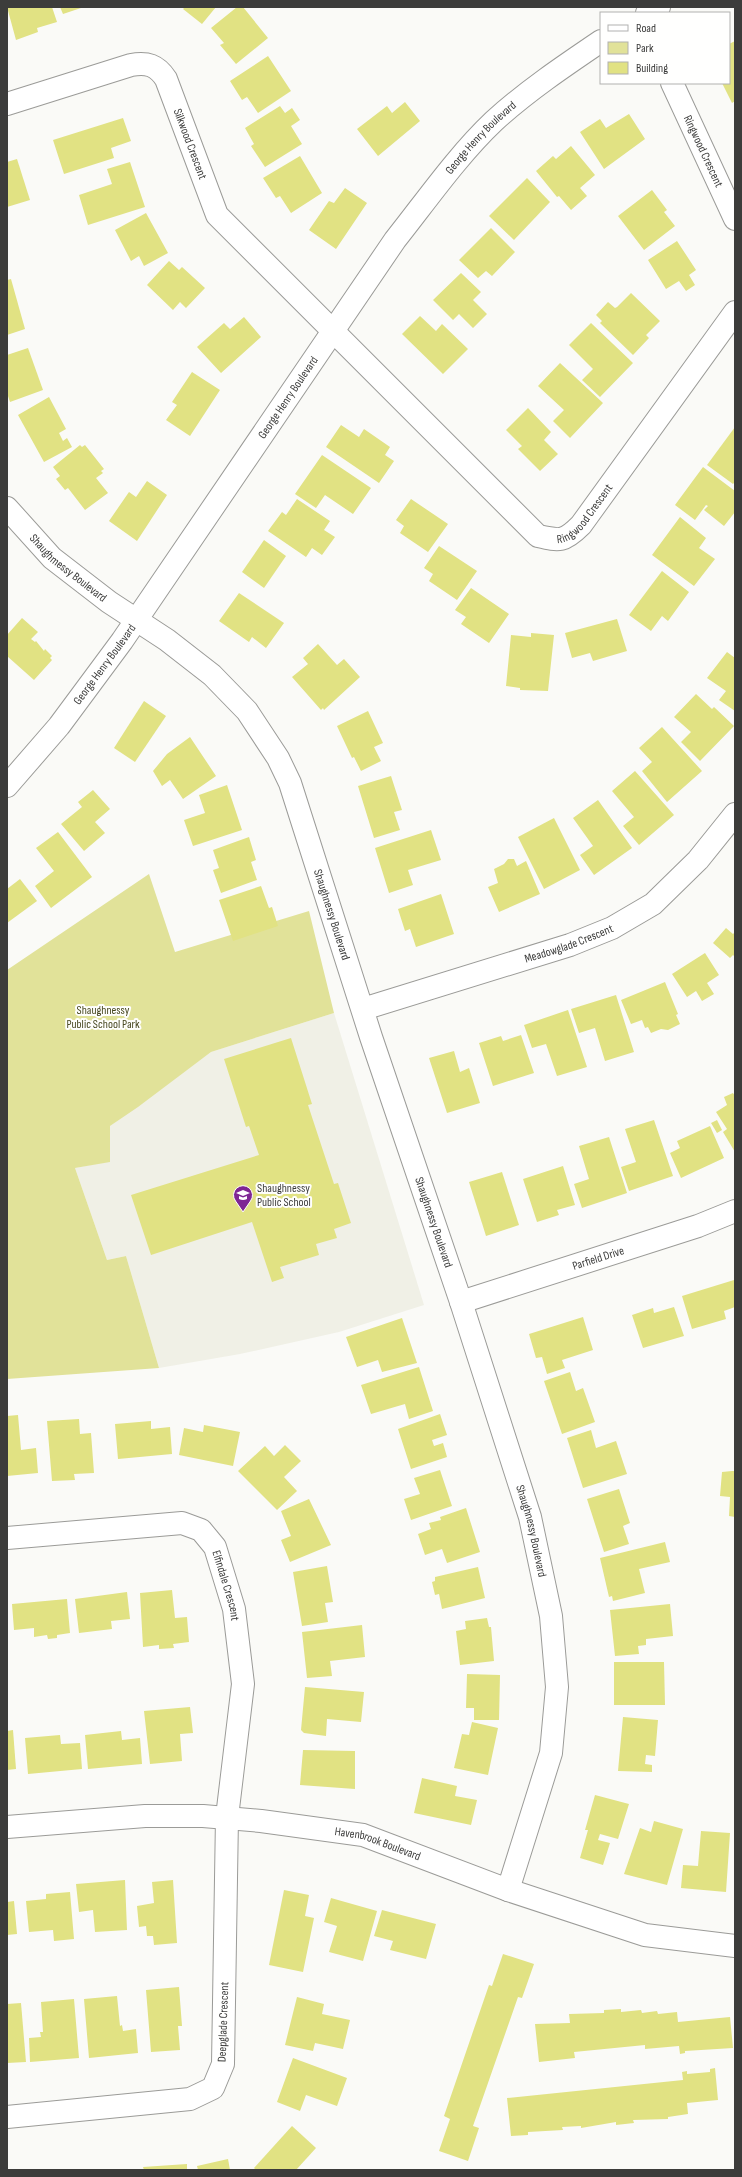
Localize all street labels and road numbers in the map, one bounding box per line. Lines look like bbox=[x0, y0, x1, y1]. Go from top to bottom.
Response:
street label: George Henry Boulevard bbox=[442, 98, 520, 177]
street label: Silkwood Crescent bbox=[170, 107, 210, 182]
street label: Ringwood Crescent bbox=[680, 113, 726, 190]
street label: George Henry Boulevard bbox=[255, 354, 322, 442]
street label: Ringwood Crescent bbox=[556, 481, 616, 547]
street label: Shaughmessy Boulevard bbox=[26, 531, 110, 605]
street label: George Henry Boulevard bbox=[70, 621, 139, 708]
street label: Shaughnessy Boulevard bbox=[310, 867, 353, 962]
street label: Meadowglade Crescent bbox=[523, 921, 616, 967]
street label: Shaughnessy Boulevard bbox=[411, 1175, 456, 1270]
street label: Parfield Drive bbox=[571, 1243, 626, 1274]
street label: Shaughnessy Boulevard bbox=[512, 1483, 550, 1578]
street label: Elfindale Crescent bbox=[208, 1548, 242, 1622]
street label: Havenbrook Boulevard bbox=[334, 1824, 423, 1864]
street label: Deepglade Crescent bbox=[215, 1981, 232, 2062]

